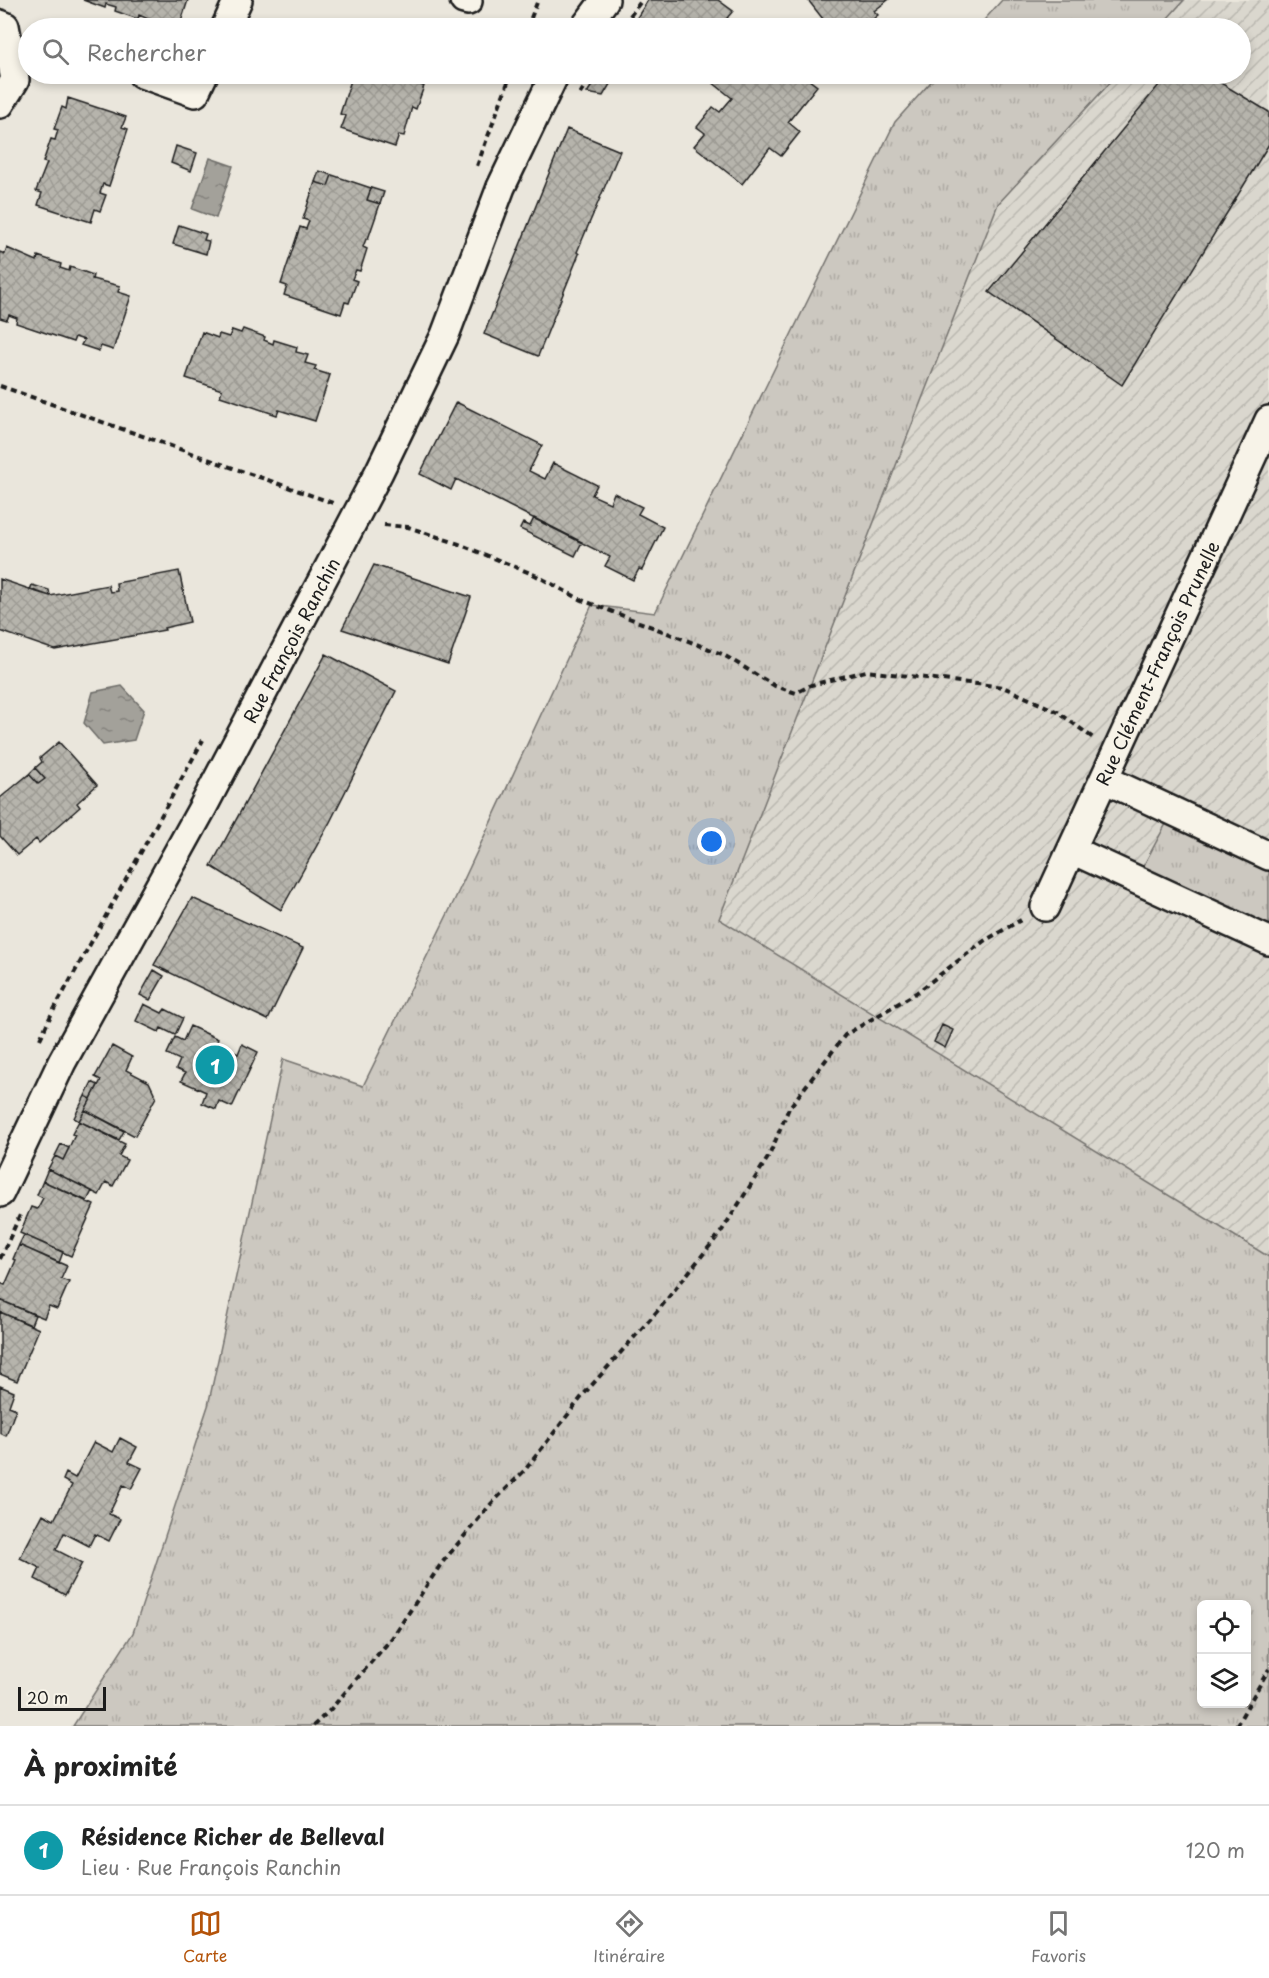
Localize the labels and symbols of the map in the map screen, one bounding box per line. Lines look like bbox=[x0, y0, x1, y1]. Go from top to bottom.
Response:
street label: Rue Clément-François Prunelle bbox=[1088, 536, 1226, 790]
street label: Rue François Ranchin bbox=[236, 552, 346, 728]
your location bbox=[697, 827, 726, 856]
pin: 1 bbox=[196, 1042, 234, 1088]
scale bar bbox=[18, 1684, 106, 1712]

